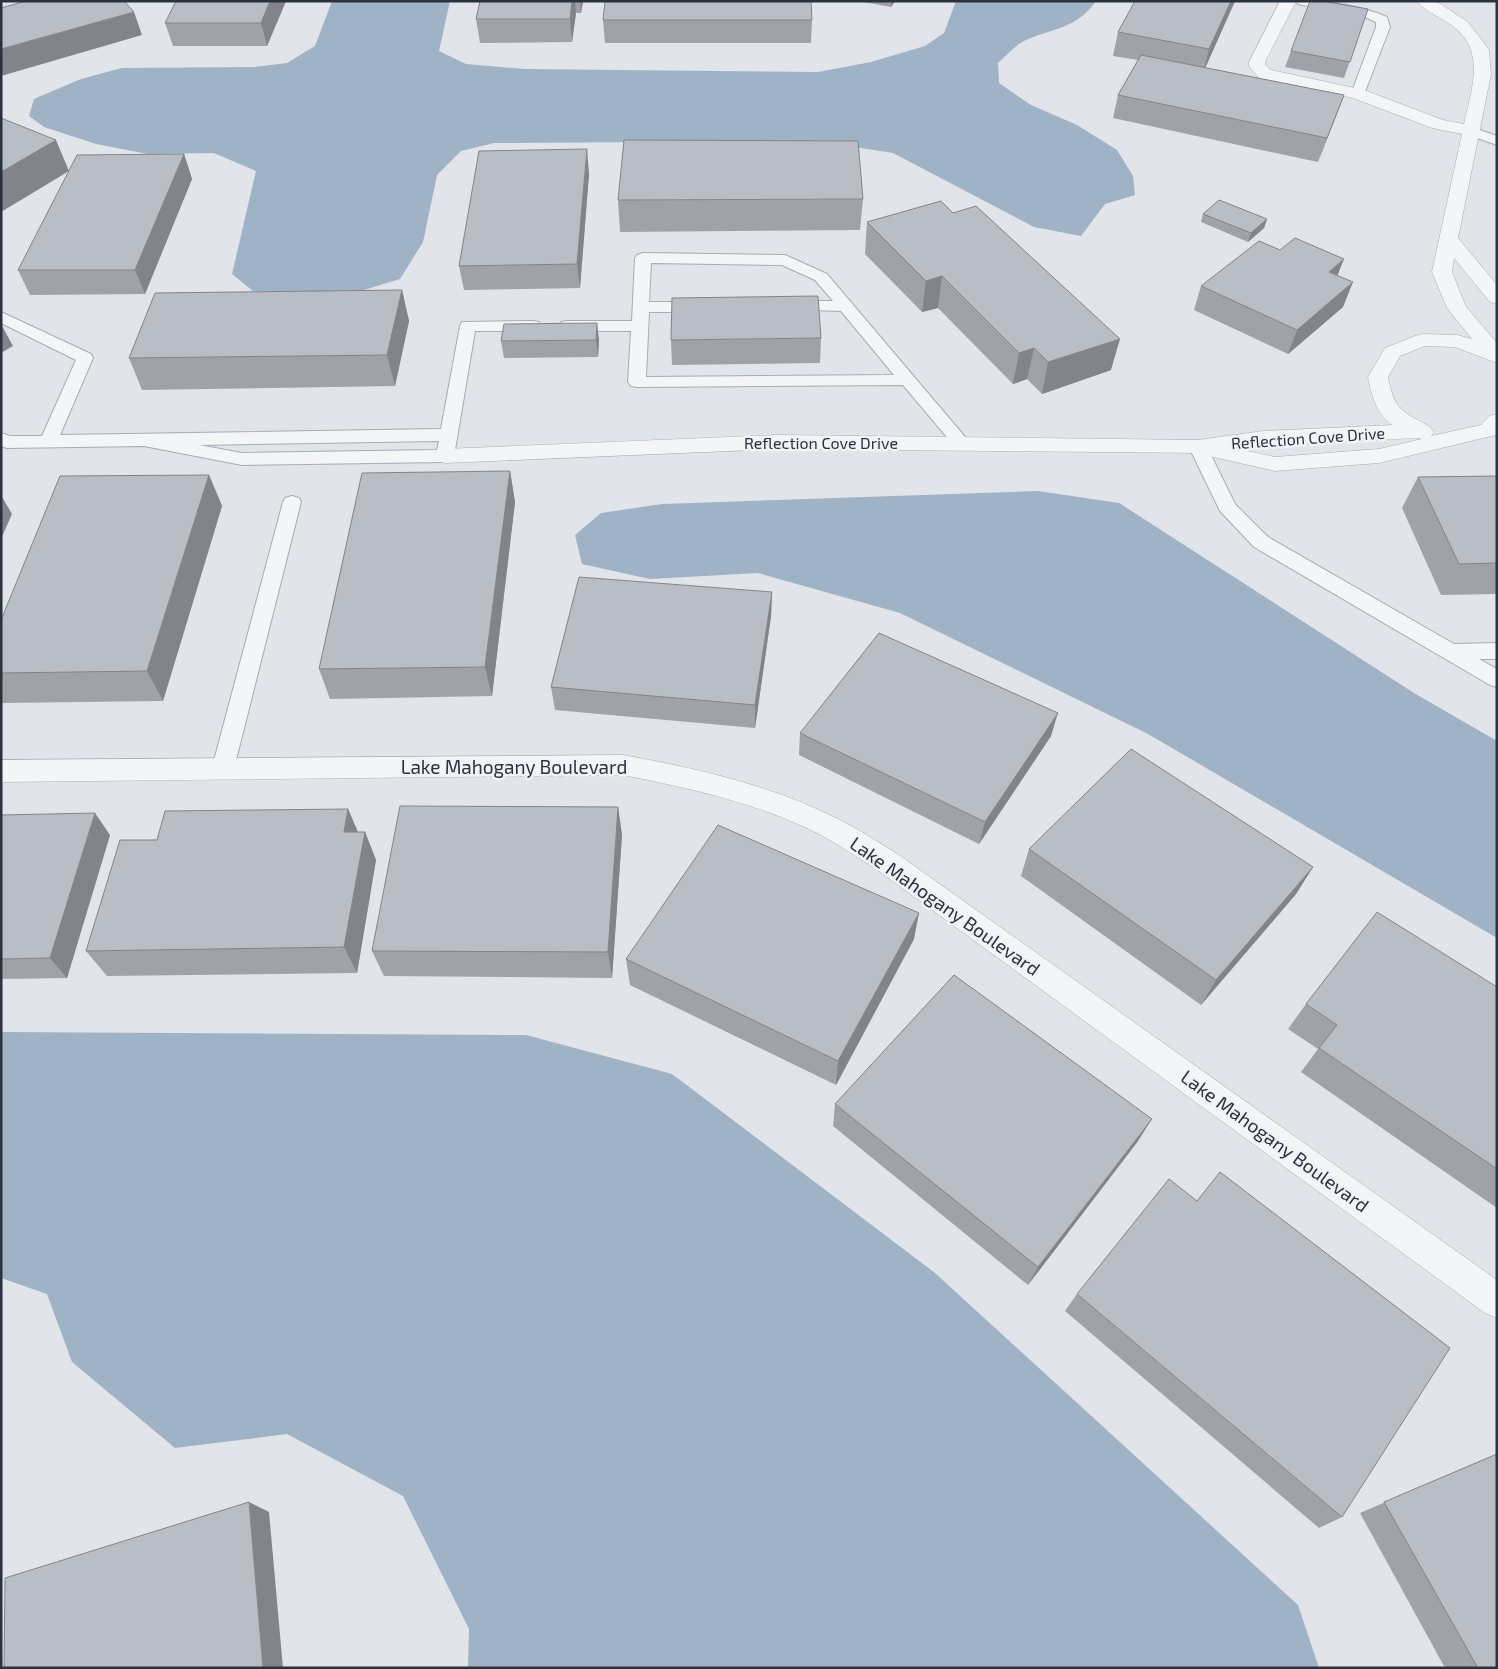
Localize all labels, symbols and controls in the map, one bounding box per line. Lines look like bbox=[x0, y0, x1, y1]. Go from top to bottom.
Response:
street label: Reflection Cove Drive bbox=[1230, 423, 1386, 452]
street label: Reflection Cove Drive bbox=[744, 433, 898, 452]
street label: Lake Mahogany Boulevard bbox=[401, 755, 627, 778]
street label: Lake Mahogany Boulevard bbox=[846, 831, 1045, 980]
street label: Lake Mahogany Boulevard bbox=[1177, 1065, 1374, 1217]

